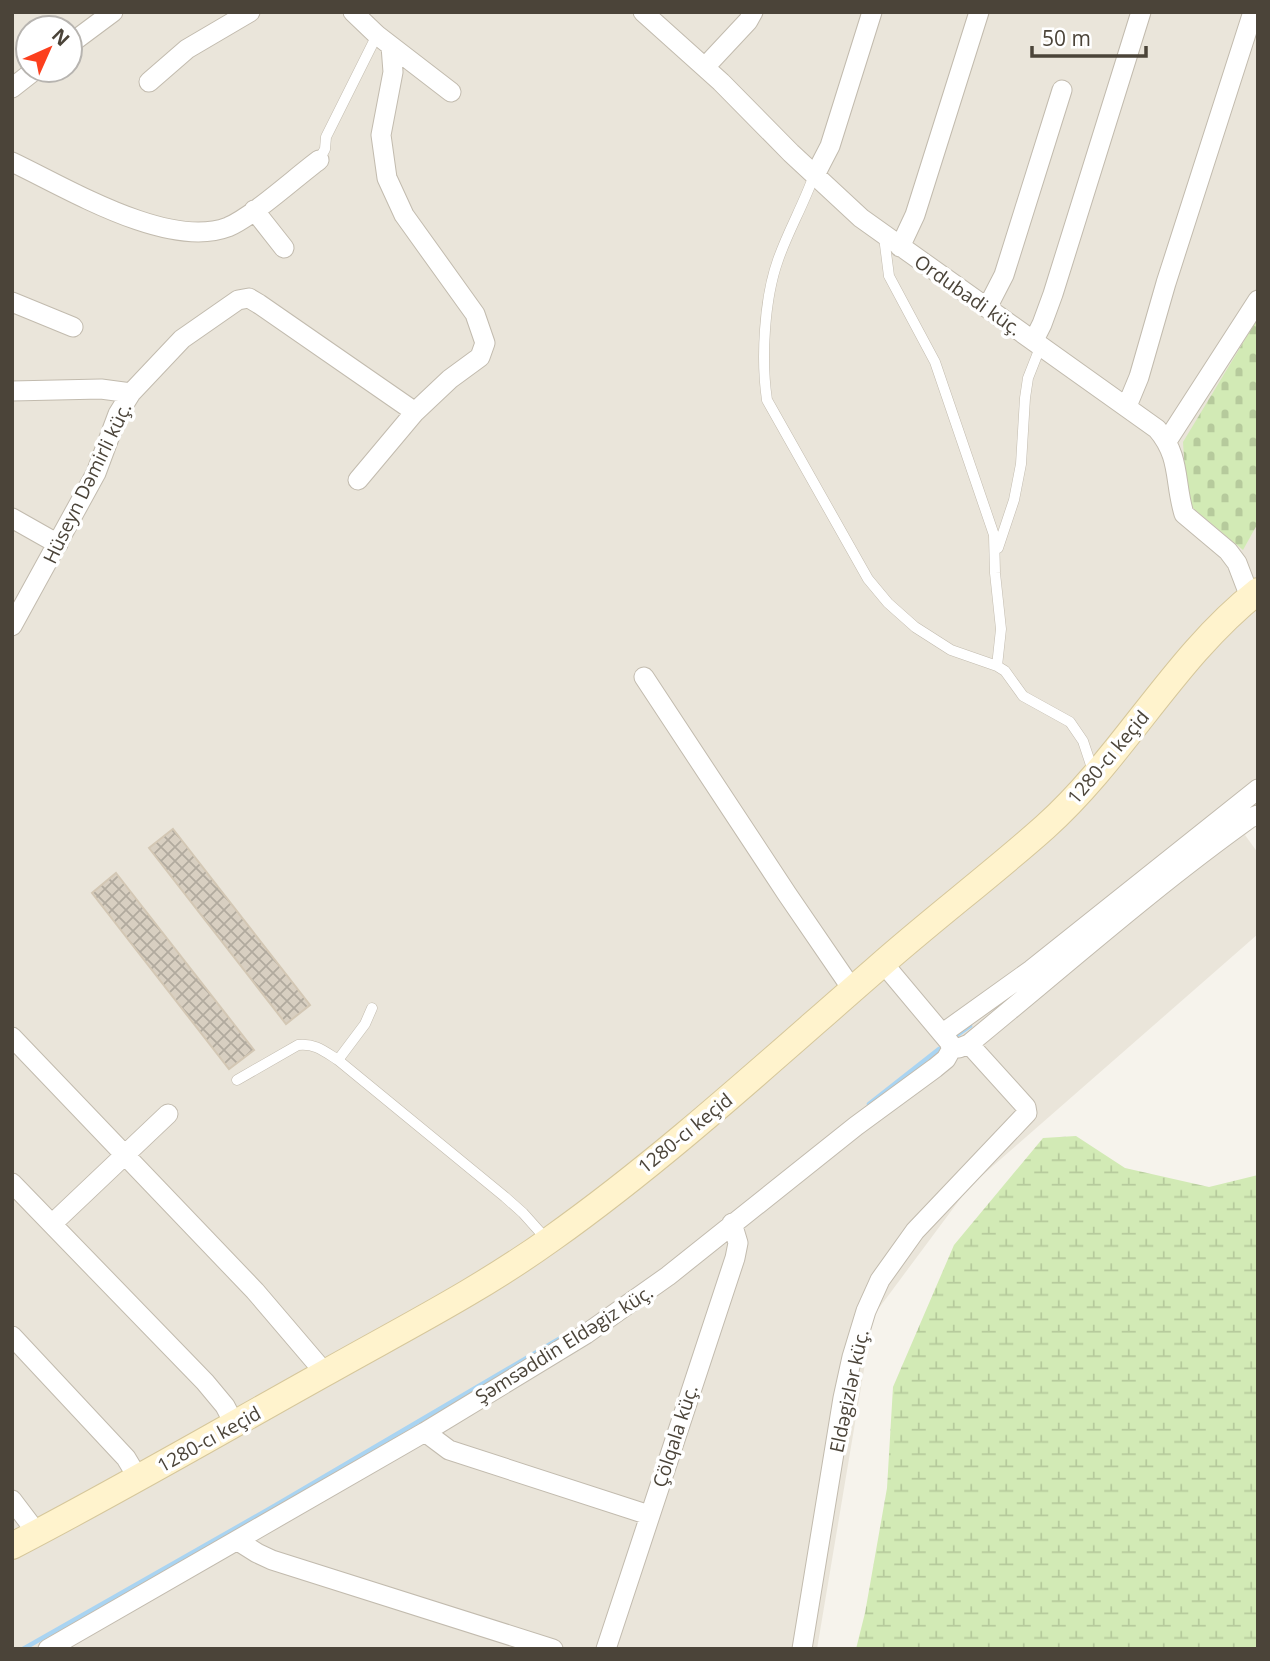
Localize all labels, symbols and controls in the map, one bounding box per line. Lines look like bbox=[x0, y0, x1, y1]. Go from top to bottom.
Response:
north arrow bbox=[14, 14, 84, 84]
scale bar bbox=[1032, 14, 1146, 58]
text: N bbox=[46, 22, 76, 52]
text: 50 m bbox=[1042, 24, 1091, 52]
street label: Ordubadi küç. bbox=[909, 248, 1027, 342]
street label: Hüseyn Dəmirli küç. bbox=[37, 398, 137, 568]
street label: 1280-cı keçid bbox=[1061, 705, 1155, 809]
street label: 1280-cı keçid bbox=[632, 1087, 738, 1179]
street label: Şəmsəddin Eldəgiz küç. bbox=[470, 1279, 658, 1409]
street label: Eldəgizlər küç. bbox=[823, 1327, 875, 1455]
street label: Çölqala küç. bbox=[646, 1381, 704, 1491]
street label: 1280-cı keçid bbox=[153, 1400, 265, 1478]

